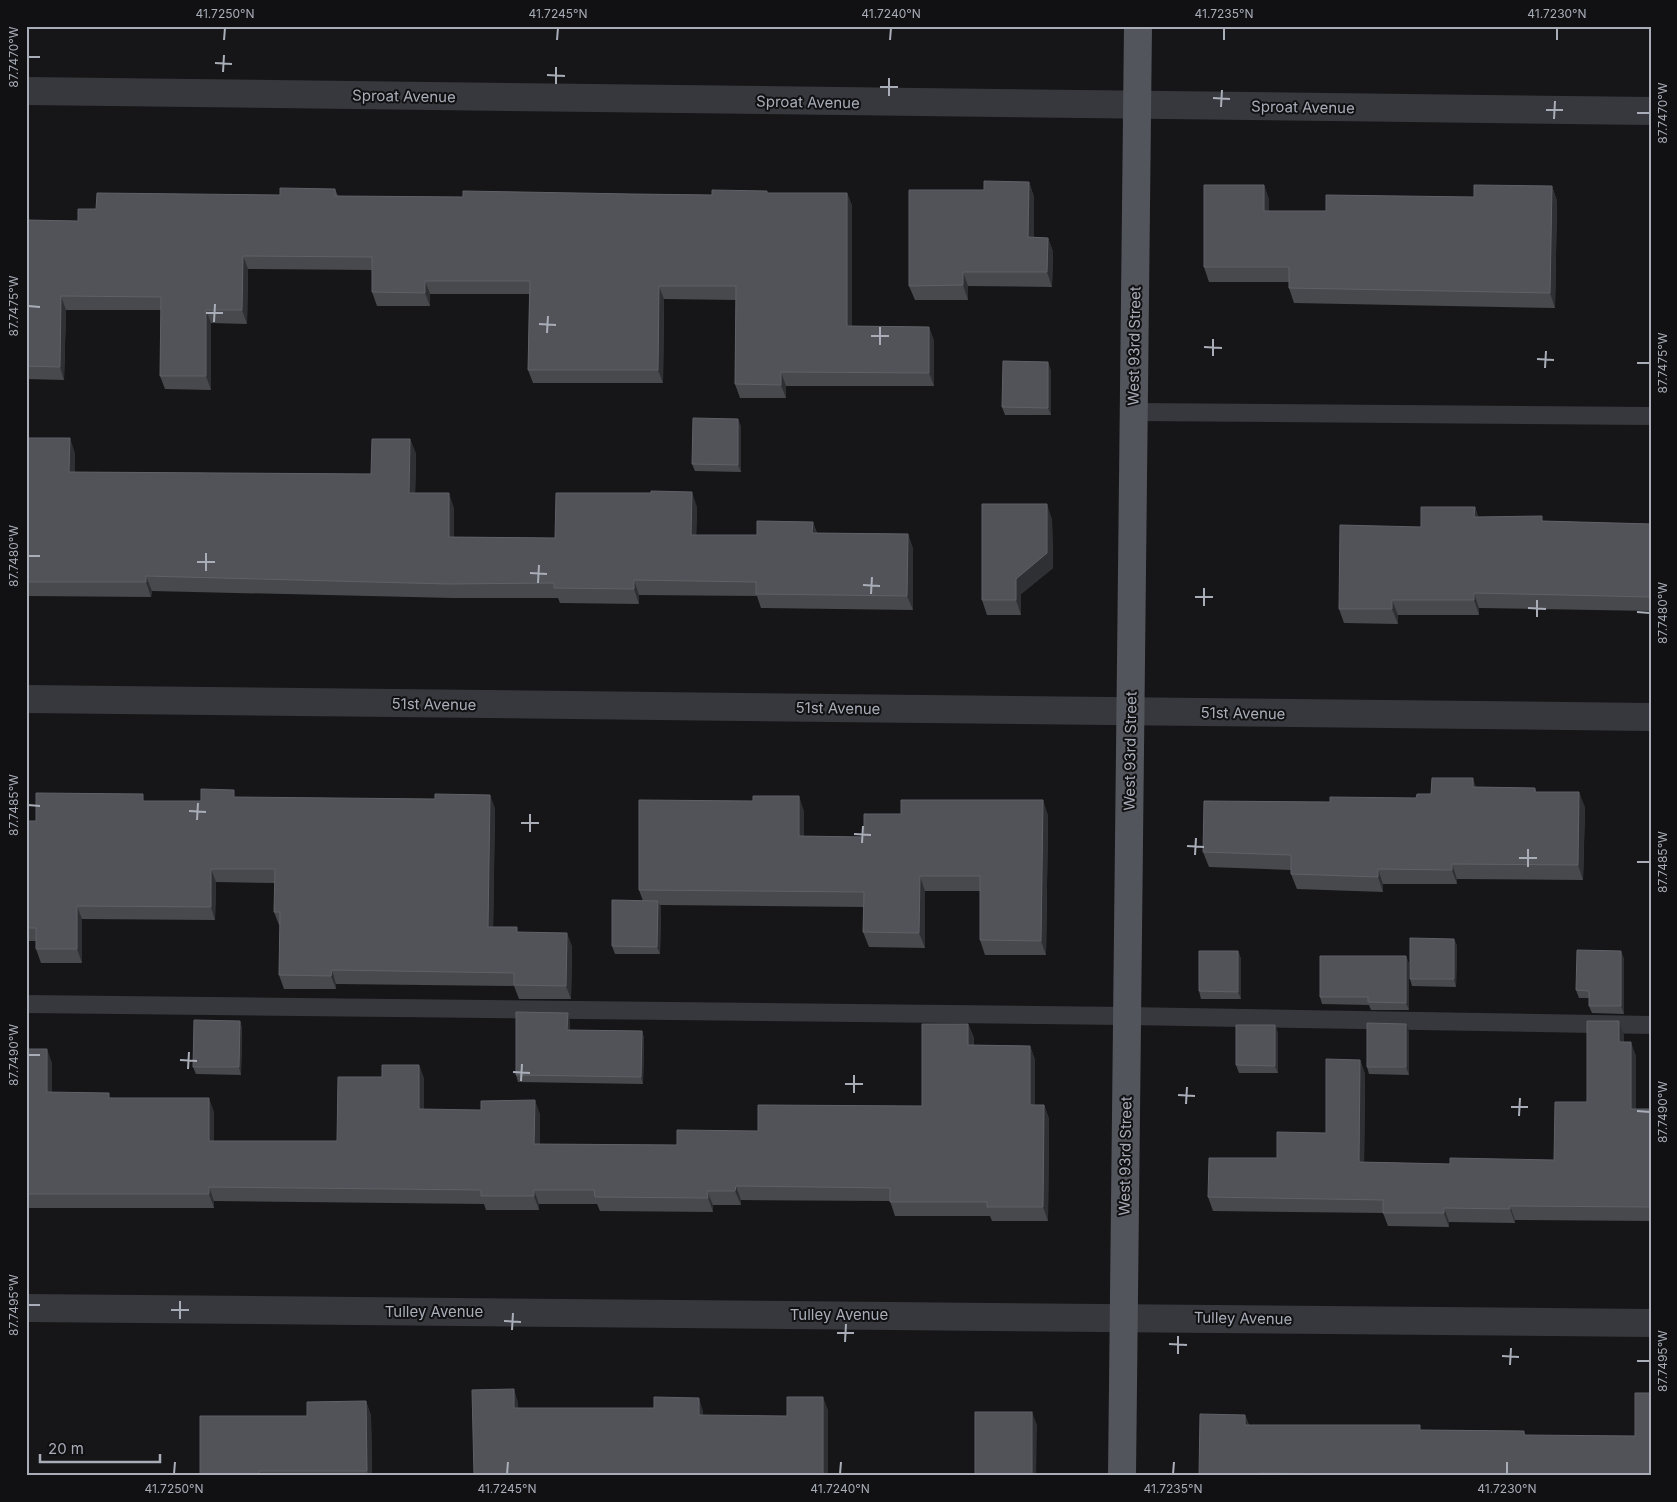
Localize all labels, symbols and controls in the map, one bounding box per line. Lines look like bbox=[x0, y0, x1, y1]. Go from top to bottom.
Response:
text: 41.7250°N bbox=[195, 6, 255, 21]
text: 41.7245°N bbox=[528, 6, 588, 21]
text: 41.7240°N bbox=[861, 6, 921, 21]
text: 41.7235°N bbox=[1194, 6, 1254, 21]
text: 41.7230°N bbox=[1527, 6, 1587, 21]
text: 87.7470°W bbox=[6, 26, 21, 88]
text: 87.7470°W bbox=[1655, 82, 1670, 144]
street label: Sproat Avenue bbox=[352, 86, 456, 106]
street label: Sproat Avenue bbox=[756, 92, 860, 112]
street label: Sproat Avenue bbox=[1251, 97, 1355, 117]
text: 87.7475°W bbox=[6, 275, 21, 337]
street label: West 93rd Street bbox=[1123, 286, 1145, 406]
text: 87.7475°W bbox=[1655, 332, 1670, 394]
text: 87.7480°W bbox=[6, 525, 21, 587]
text: 87.7480°W bbox=[1655, 582, 1670, 644]
street label: West 93rd Street bbox=[1119, 691, 1141, 811]
street label: 51st Avenue bbox=[391, 694, 477, 714]
street label: 51st Avenue bbox=[795, 698, 881, 718]
street label: 51st Avenue bbox=[1200, 703, 1286, 723]
text: 87.7485°W bbox=[6, 774, 21, 836]
text: 87.7485°W bbox=[1655, 831, 1670, 893]
text: 87.7490°W bbox=[6, 1024, 21, 1086]
text: 87.7490°W bbox=[1655, 1081, 1670, 1143]
street label: West 93rd Street bbox=[1114, 1096, 1136, 1216]
text: 87.7495°W bbox=[6, 1274, 21, 1336]
street label: Tulley Avenue bbox=[385, 1302, 483, 1321]
street label: Tulley Avenue bbox=[790, 1305, 888, 1324]
street label: Tulley Avenue bbox=[1194, 1308, 1292, 1328]
text: 87.7495°W bbox=[1655, 1330, 1670, 1392]
scale bar bbox=[40, 1432, 160, 1464]
text: 20 m bbox=[48, 1439, 84, 1458]
text: 41.7250°N bbox=[144, 1481, 204, 1496]
text: 41.7245°N bbox=[477, 1481, 537, 1496]
text: 41.7240°N bbox=[810, 1481, 870, 1496]
text: 41.7235°N bbox=[1143, 1481, 1203, 1496]
text: 41.7230°N bbox=[1477, 1481, 1537, 1496]

